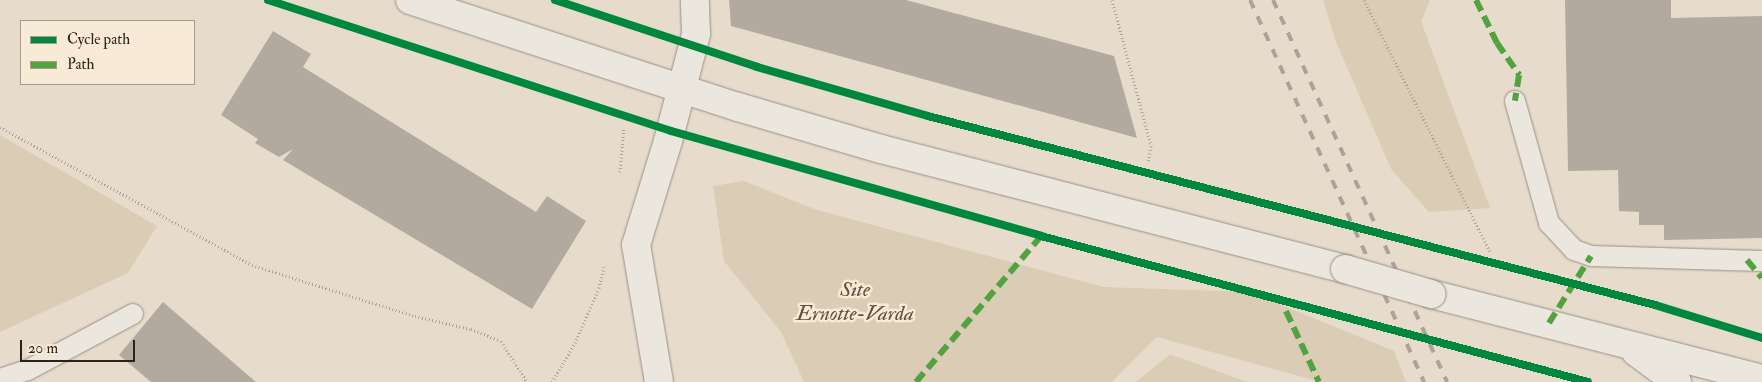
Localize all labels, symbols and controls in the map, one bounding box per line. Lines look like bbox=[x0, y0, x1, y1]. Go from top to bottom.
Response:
legend bbox=[20, 20, 195, 85]
text: Cycle path bbox=[67, 30, 130, 49]
text: Path bbox=[67, 55, 94, 74]
park label: Site Ernotte-Varda bbox=[796, 277, 914, 327]
scale bar bbox=[22, 330, 138, 362]
text: 20 m bbox=[28, 339, 58, 358]

